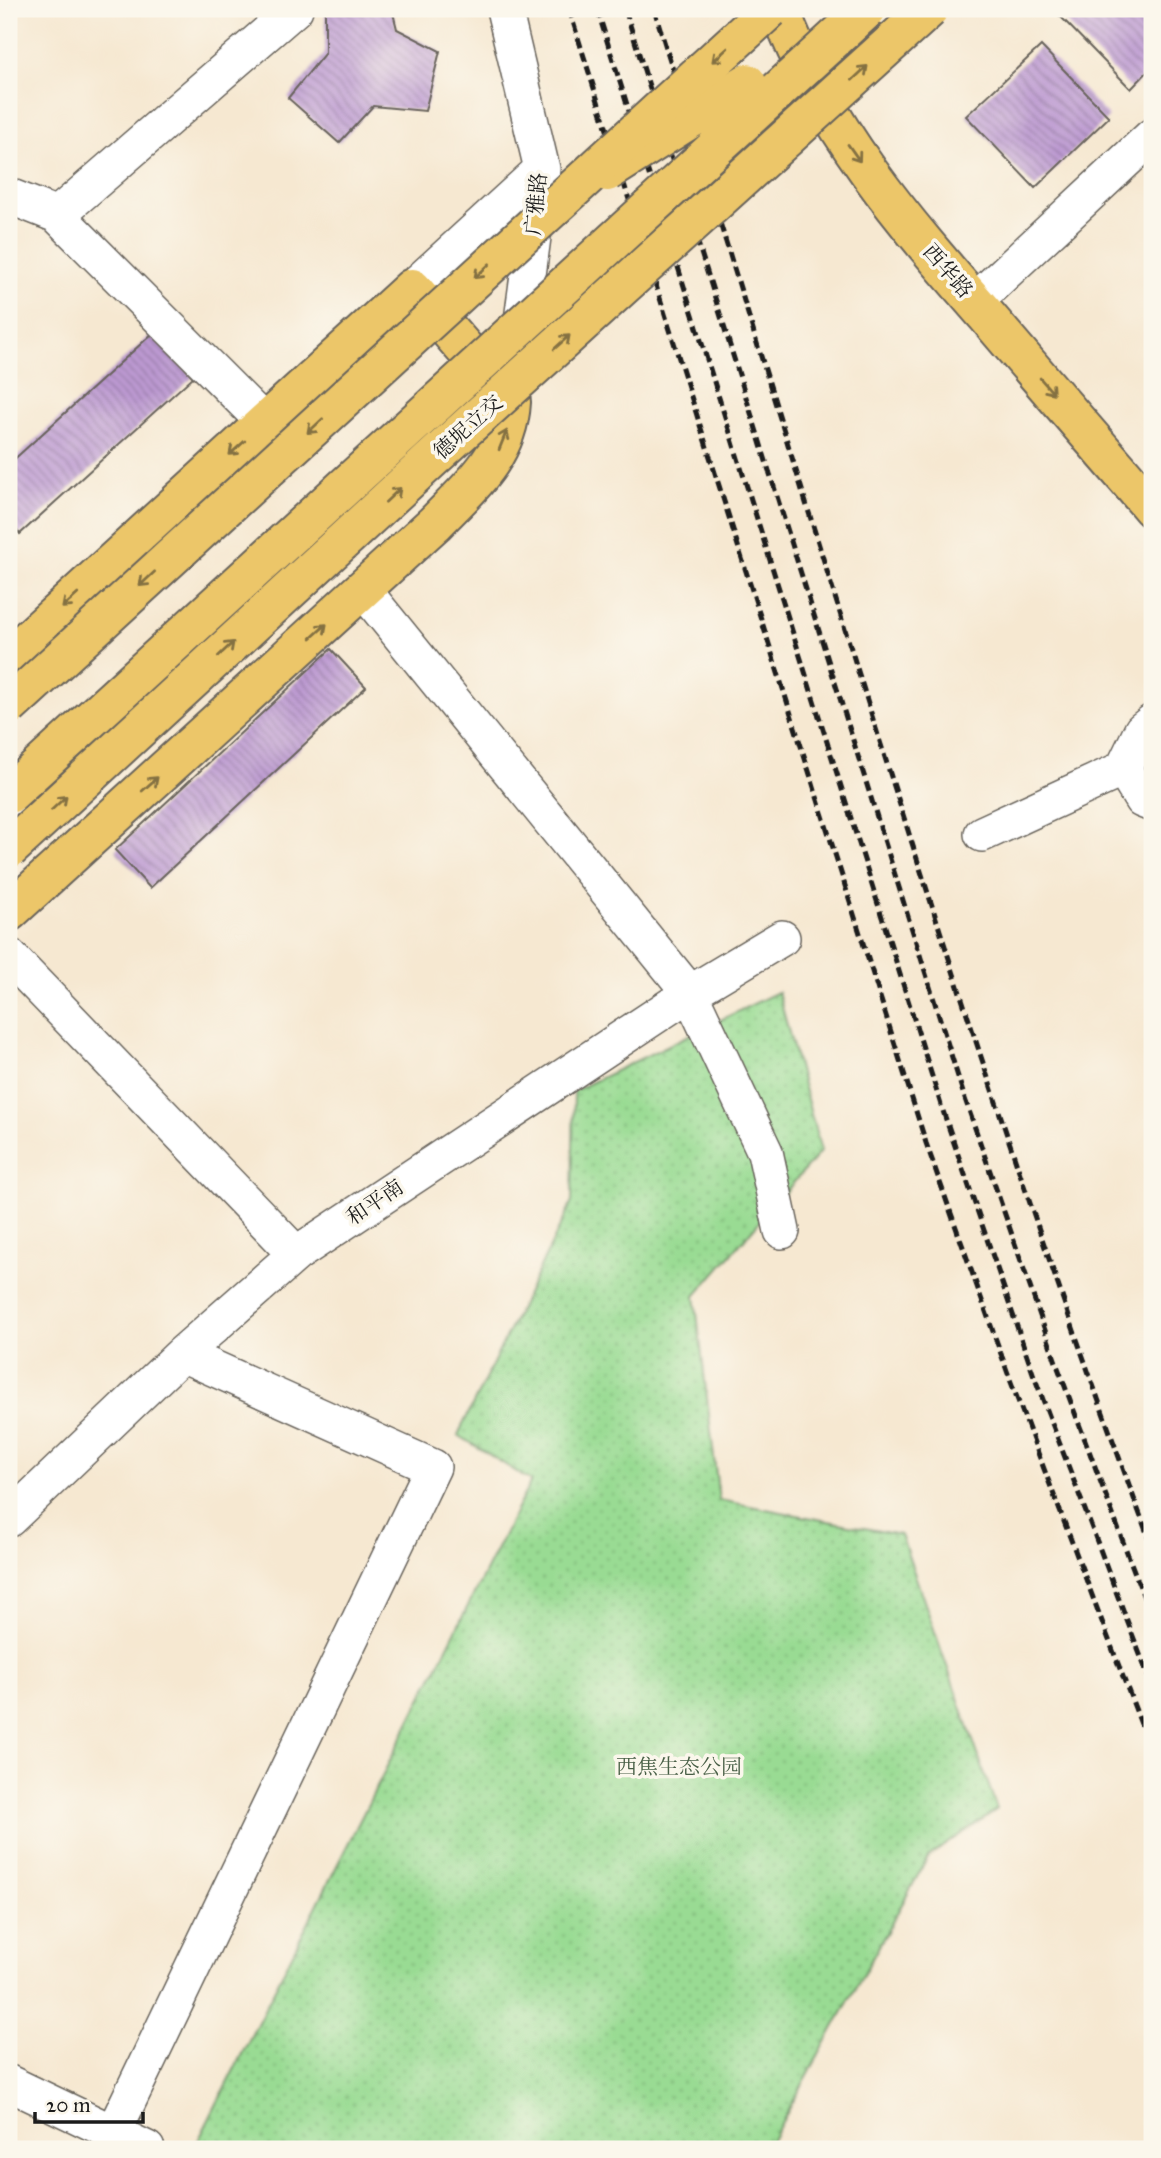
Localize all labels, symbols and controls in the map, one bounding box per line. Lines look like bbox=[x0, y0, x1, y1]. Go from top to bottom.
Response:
one-way arrow bbox=[712, 46, 729, 63]
one-way arrow bbox=[851, 64, 868, 81]
one-way arrow bbox=[847, 143, 861, 162]
street label: 广雅路 bbox=[520, 171, 552, 237]
street label: 西华路 bbox=[918, 239, 978, 303]
one-way arrow bbox=[474, 263, 491, 280]
one-way arrow bbox=[553, 334, 571, 350]
one-way arrow bbox=[1039, 377, 1055, 395]
street label: 德坭立交 bbox=[428, 389, 508, 465]
one-way arrow bbox=[307, 417, 324, 434]
one-way arrow bbox=[497, 430, 510, 452]
one-way arrow bbox=[229, 439, 247, 455]
one-way arrow bbox=[384, 486, 401, 503]
one-way arrow bbox=[139, 571, 156, 588]
one-way arrow bbox=[61, 593, 79, 609]
one-way arrow bbox=[310, 623, 327, 640]
one-way arrow bbox=[217, 641, 235, 657]
one-way arrow bbox=[141, 776, 159, 792]
one-way arrow bbox=[50, 795, 67, 812]
street label: 和平南 bbox=[342, 1174, 408, 1230]
park label: 西焦生态公园 bbox=[616, 1754, 742, 1780]
scale bar bbox=[35, 2081, 144, 2125]
text: 20 m bbox=[46, 2092, 91, 2118]

